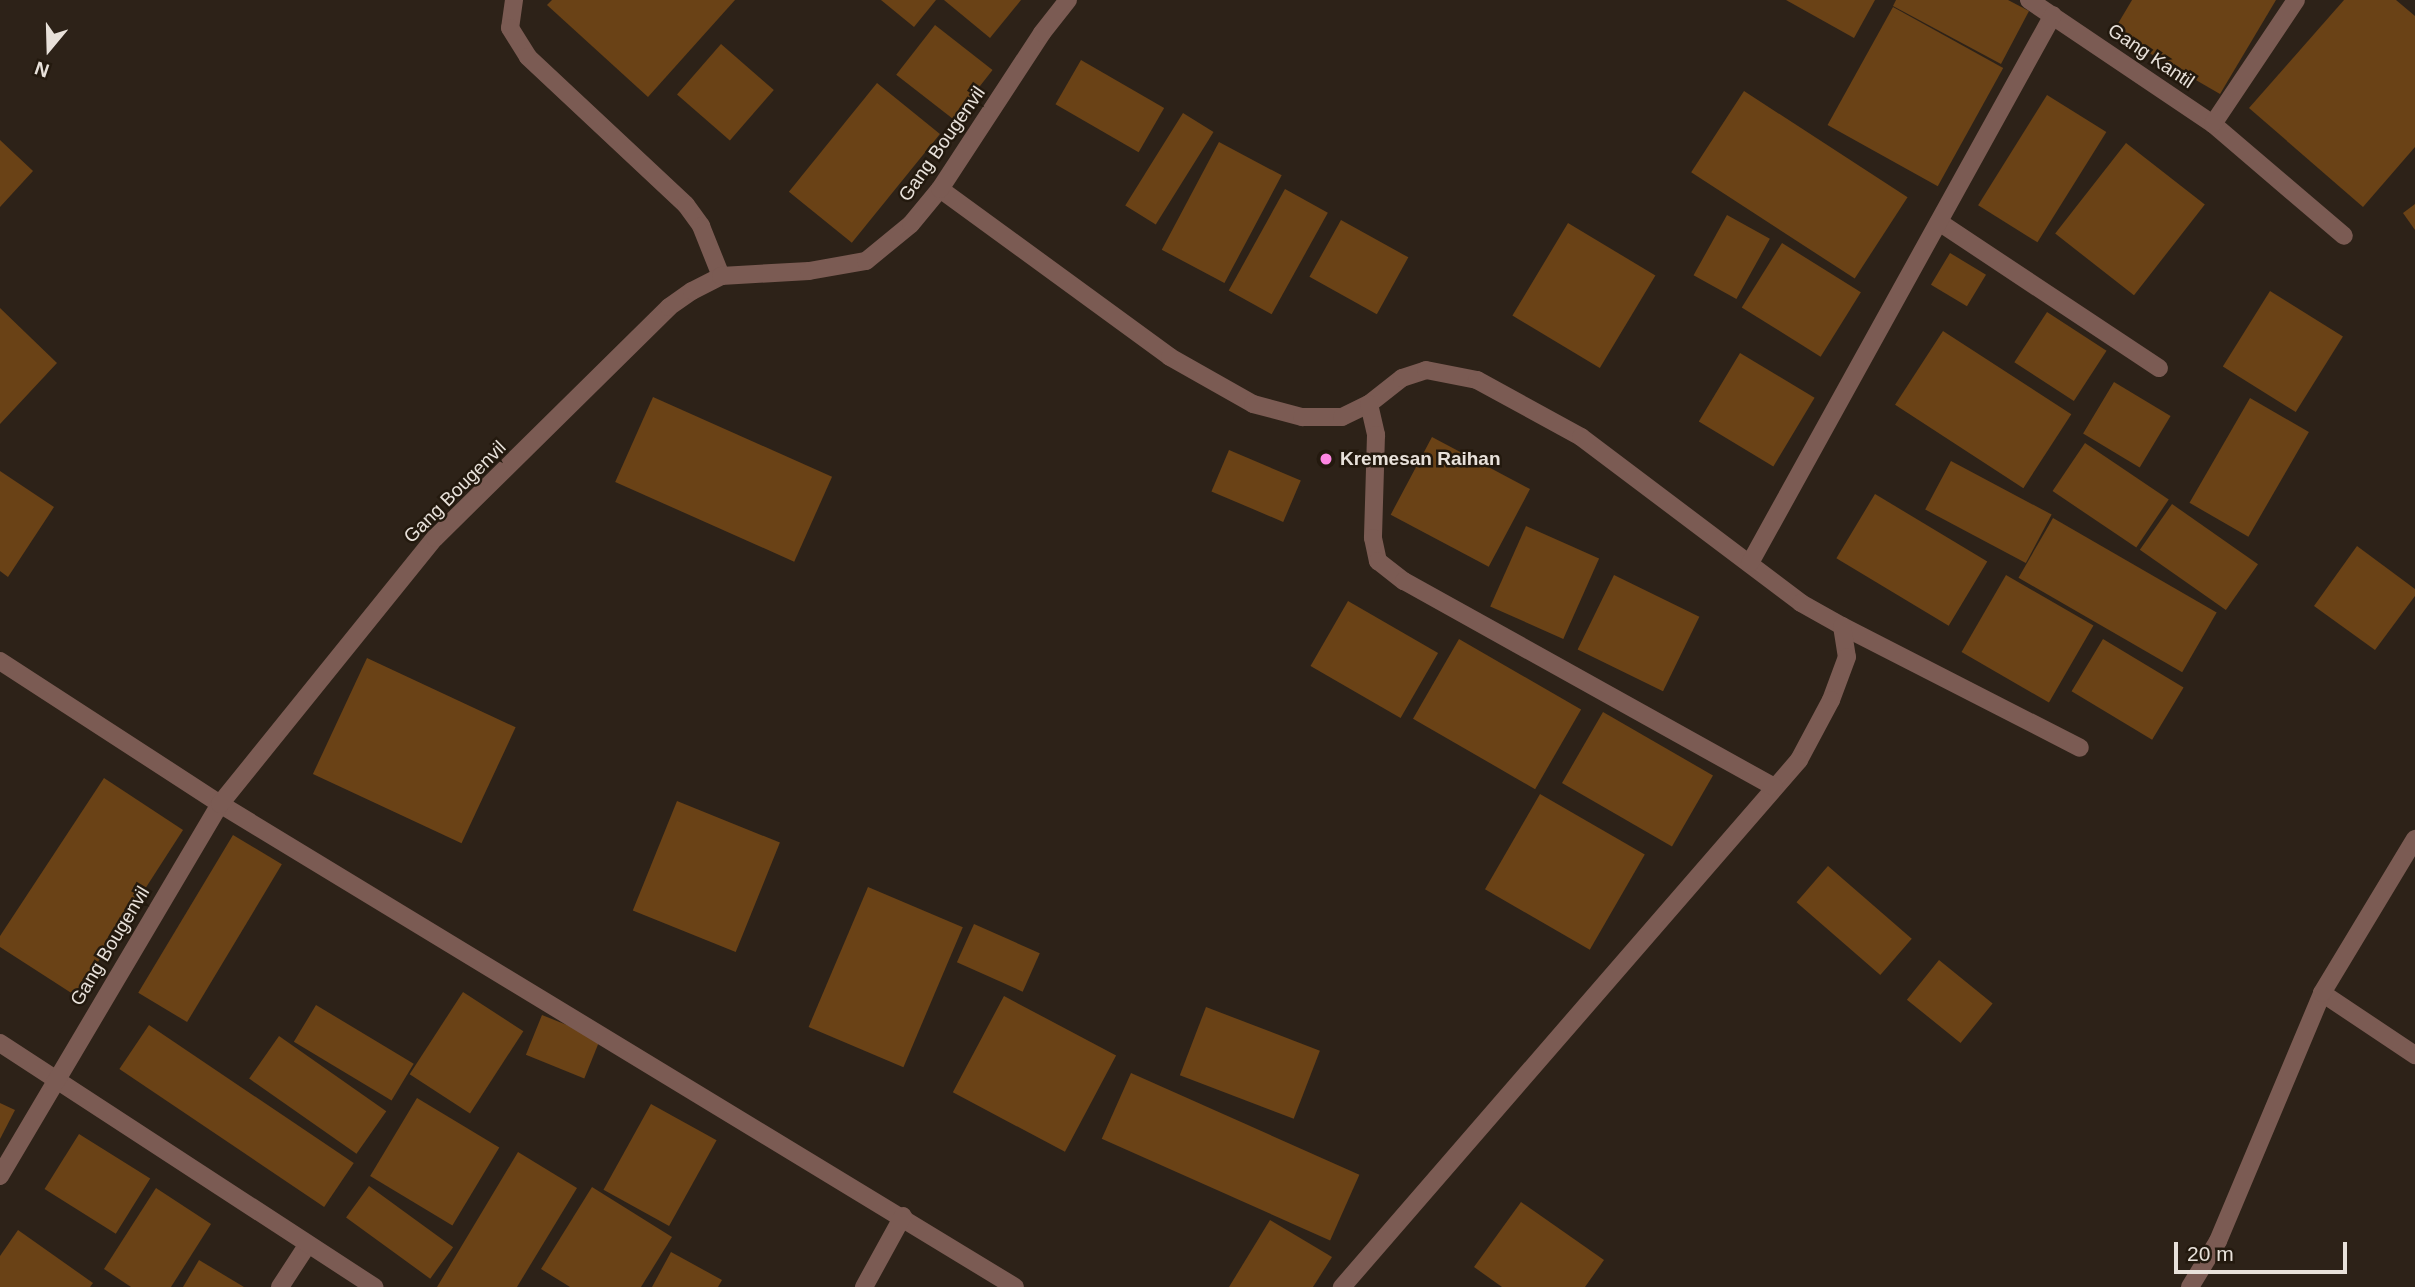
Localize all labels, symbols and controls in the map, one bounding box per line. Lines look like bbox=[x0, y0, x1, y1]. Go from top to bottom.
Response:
north arrow bbox=[14, 14, 84, 84]
street label: Gang Kantil bbox=[2103, 19, 2199, 93]
text: N bbox=[32, 57, 52, 81]
street label: Gang Bougenvil bbox=[894, 82, 990, 206]
street label: Gang Bougenvil bbox=[399, 436, 511, 548]
place label: Kremesan Raihan bbox=[1340, 448, 1501, 470]
marker: Kremesan Raihan bbox=[1318, 451, 1334, 467]
street label: Gang Bougenvil bbox=[65, 882, 155, 1010]
scale bar bbox=[2177, 1228, 2350, 1272]
text: 20 m bbox=[2187, 1242, 2234, 1265]

